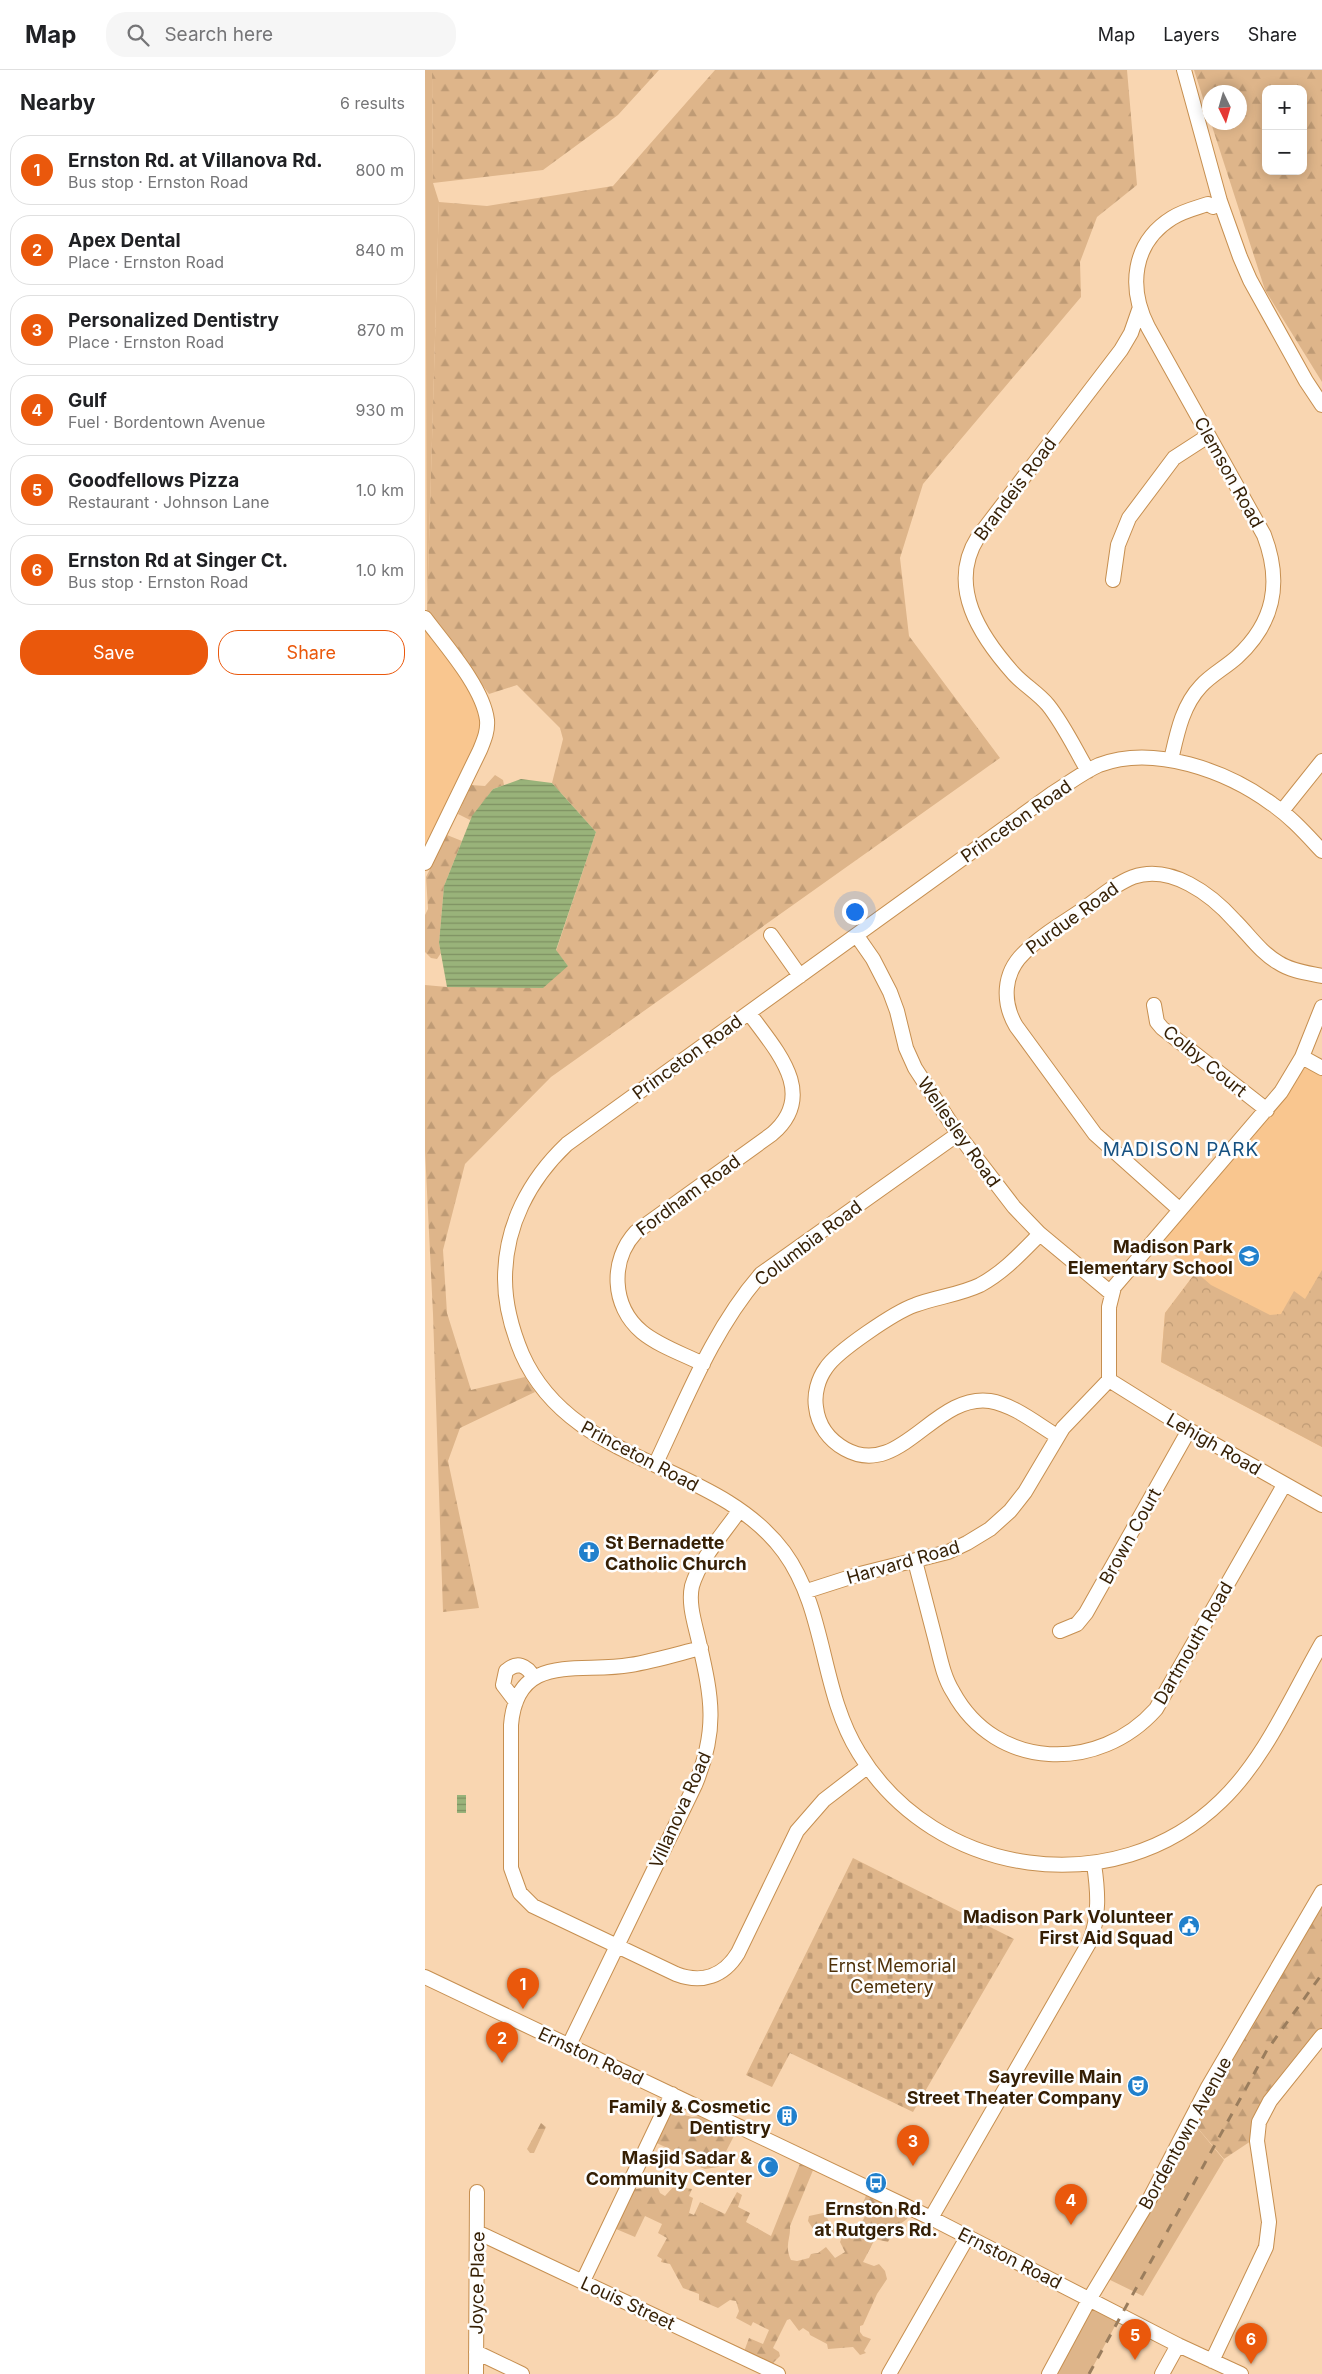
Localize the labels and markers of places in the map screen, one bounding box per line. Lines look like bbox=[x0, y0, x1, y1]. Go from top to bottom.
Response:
place label: Madison Park Elementary School bbox=[1068, 1236, 1234, 1278]
school or university icon: Madison Park Elementary School bbox=[1237, 1244, 1261, 1268]
place label: St Bernadette Catholic Church bbox=[605, 1532, 747, 1574]
church icon: St Bernadette Catholic Church bbox=[577, 1540, 601, 1564]
place label: Madison Park Volunteer First Aid Squad bbox=[963, 1906, 1173, 1948]
public building icon: Madison Park Volunteer First Aid Squad bbox=[1177, 1914, 1201, 1938]
pin: 1 bbox=[507, 1968, 539, 2009]
pin: 2 bbox=[486, 2022, 518, 2063]
place label: Sayreville Main Street Theater Company bbox=[907, 2066, 1122, 2108]
theatre icon: Sayreville Main Street Theater Company bbox=[1126, 2074, 1150, 2098]
place label: Family & Cosmetic Dentistry bbox=[609, 2096, 771, 2138]
building icon: Family & Cosmetic Dentistry bbox=[775, 2104, 799, 2128]
pin: 3 bbox=[897, 2125, 929, 2166]
place label: Masjid Sadar & Community Center bbox=[586, 2147, 752, 2189]
mosque icon: Masjid Sadar & Community Center bbox=[756, 2155, 780, 2179]
bus stop icon: Ernston Rd. at Rutgers Rd. bbox=[864, 2171, 888, 2195]
pin: 4 bbox=[1055, 2184, 1087, 2225]
place label: Ernston Rd. at Rutgers Rd. bbox=[814, 2198, 938, 2240]
pin: 5 bbox=[1119, 2319, 1151, 2360]
pin: 6 bbox=[1235, 2323, 1267, 2364]

